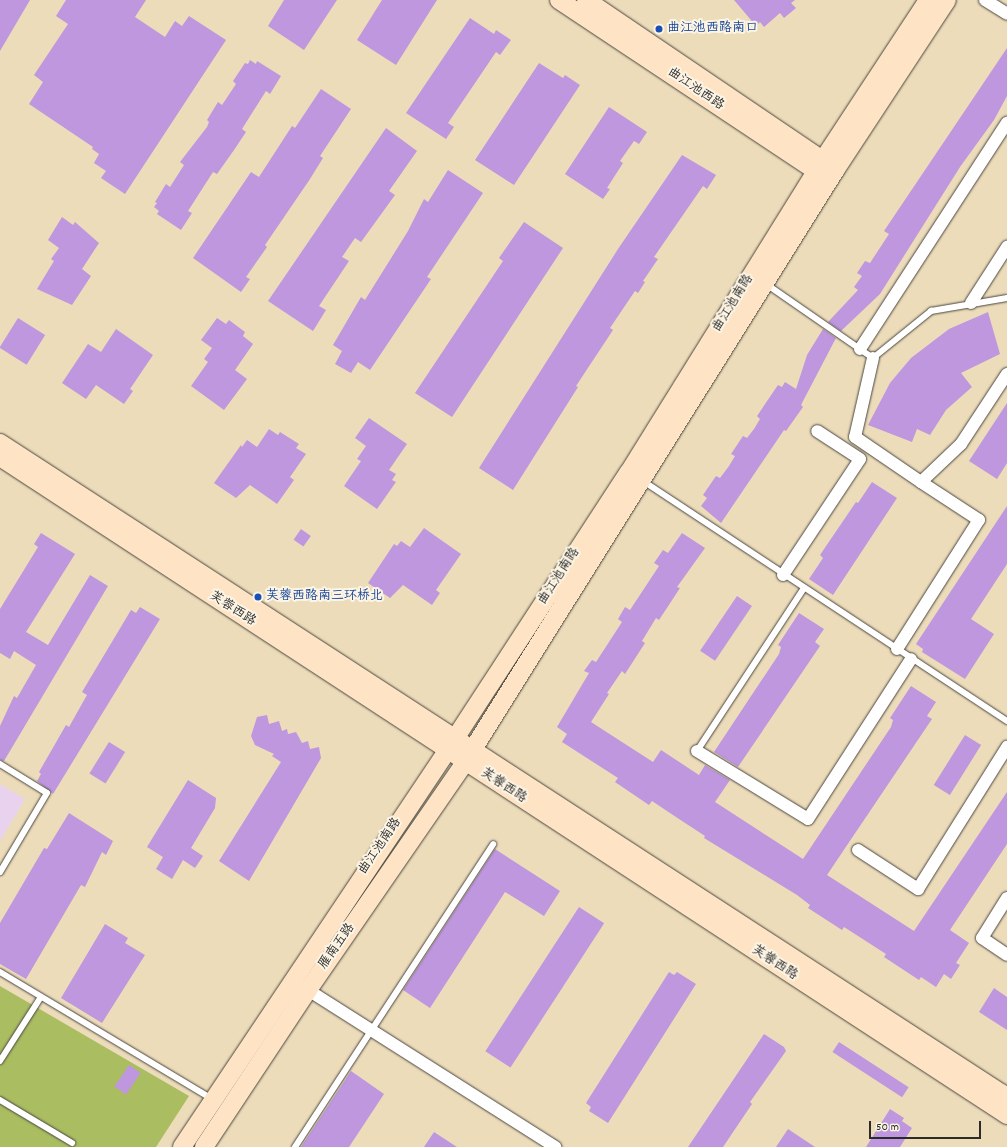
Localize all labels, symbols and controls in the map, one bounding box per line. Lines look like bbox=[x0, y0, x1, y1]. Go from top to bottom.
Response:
place label: 曲江池西路南口 bbox=[667, 21, 758, 37]
marker: 曲江池西路南口 bbox=[654, 24, 664, 34]
street label: 曲江池西路 bbox=[664, 65, 726, 115]
street label: 曲江池南路 bbox=[710, 272, 758, 336]
street label: 曲江池南路 bbox=[536, 545, 584, 609]
street label: 芙蓉西路 bbox=[206, 589, 258, 631]
place label: 芙蓉西路南三环桥北 bbox=[266, 589, 383, 605]
marker: 芙蓉西路南三环桥北 bbox=[253, 592, 263, 602]
street label: 芙蓉西路 bbox=[477, 766, 529, 808]
street label: 曲江池南路 bbox=[356, 816, 406, 878]
street label: 雁南五路 bbox=[317, 921, 359, 973]
street label: 芙蓉西路 bbox=[748, 943, 800, 985]
scale bar bbox=[871, 1113, 983, 1139]
text: 50 m bbox=[876, 1119, 899, 1136]

